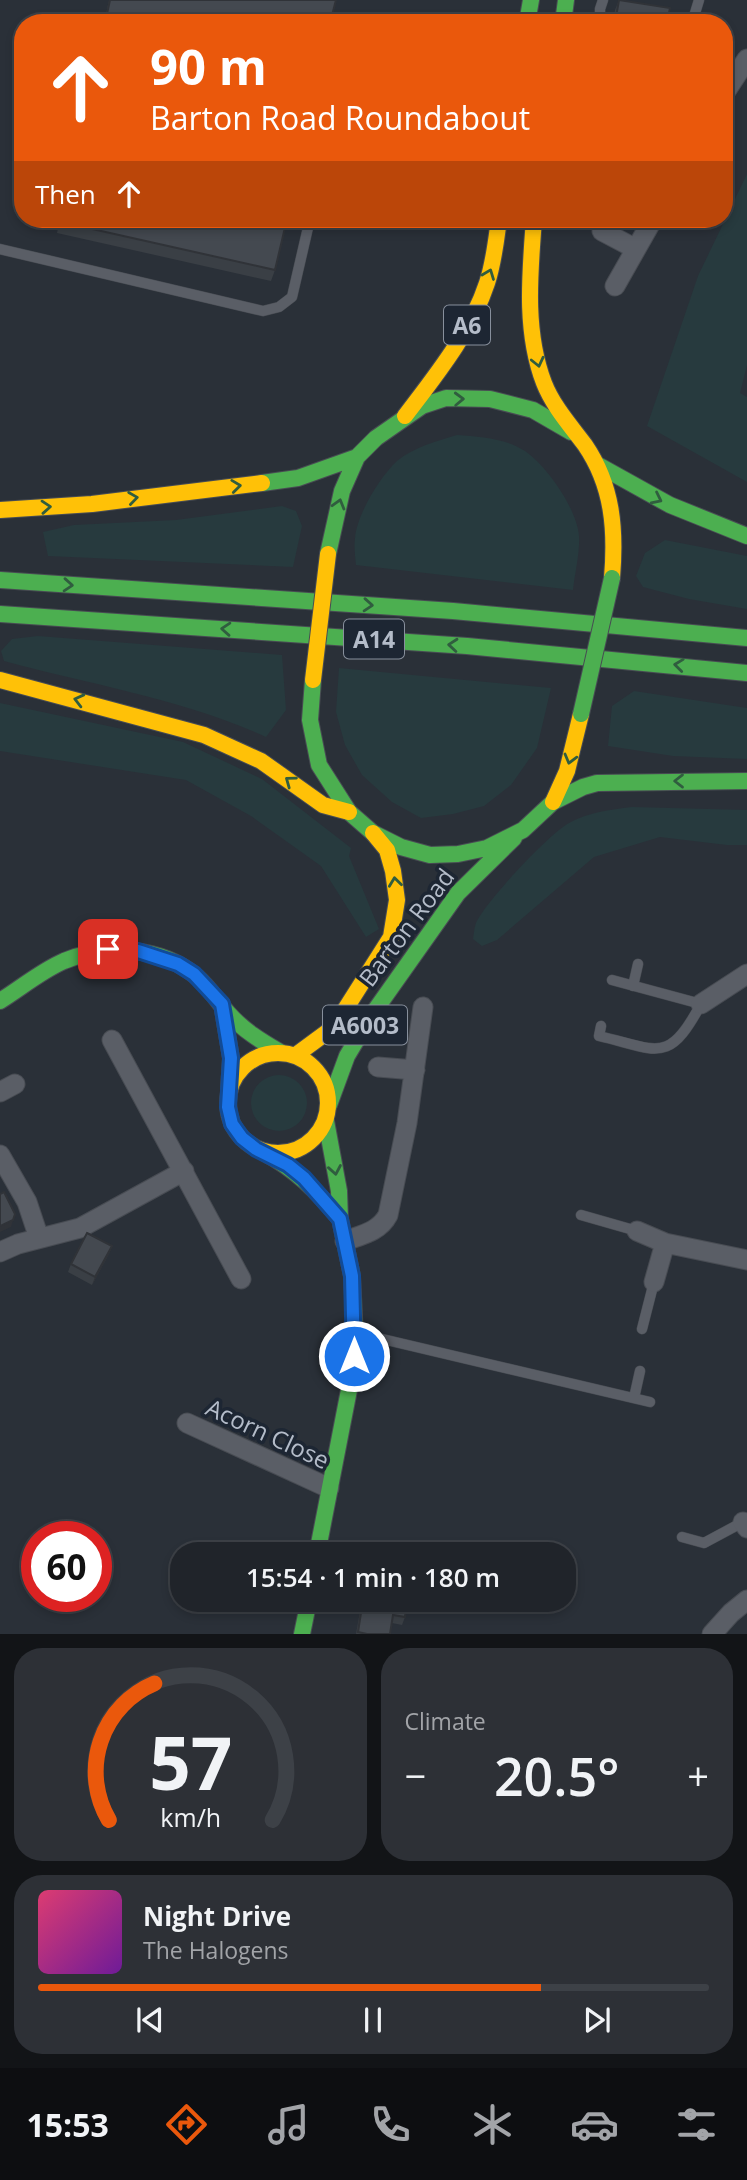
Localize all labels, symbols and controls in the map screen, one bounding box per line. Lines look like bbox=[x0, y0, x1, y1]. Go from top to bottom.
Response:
text: 90 m bbox=[150, 33, 267, 99]
icon: ahead bbox=[35, 42, 126, 133]
text: Barton Road Roundabout bbox=[150, 96, 530, 139]
icon: ahead bbox=[110, 175, 148, 213]
text: Then bbox=[35, 176, 96, 212]
one-way arrow bbox=[480, 269, 494, 281]
road number: A6 bbox=[444, 306, 490, 344]
one-way arrow bbox=[530, 356, 545, 368]
one-way arrow bbox=[454, 392, 465, 407]
one-way arrow bbox=[230, 478, 242, 493]
one-way arrow bbox=[128, 491, 139, 506]
one-way arrow bbox=[650, 491, 662, 505]
one-way arrow bbox=[41, 499, 52, 514]
one-way arrow bbox=[331, 499, 346, 511]
one-way arrow bbox=[63, 577, 74, 592]
one-way arrow bbox=[363, 597, 374, 612]
road number: A14 bbox=[344, 620, 404, 659]
one-way arrow bbox=[220, 622, 231, 637]
one-way arrow bbox=[447, 638, 458, 653]
one-way arrow bbox=[673, 658, 685, 673]
one-way arrow bbox=[73, 694, 85, 708]
one-way arrow bbox=[564, 753, 578, 765]
one-way arrow bbox=[673, 773, 684, 789]
one-way arrow bbox=[285, 777, 298, 789]
street label: Barton Road bbox=[351, 861, 461, 993]
one-way arrow bbox=[387, 877, 402, 888]
pin bbox=[78, 919, 138, 979]
icon: arrive bbox=[89, 930, 127, 968]
road number: A6003 bbox=[323, 1006, 407, 1044]
one-way arrow bbox=[326, 1164, 341, 1176]
position arrow bbox=[317, 1319, 391, 1393]
street label: Acorn Close bbox=[201, 1390, 335, 1476]
speed limit sign: 60 bbox=[21, 1521, 112, 1612]
text: 15:54 · 1 min · 180 m bbox=[246, 1559, 500, 1595]
text: Climate bbox=[405, 1705, 486, 1737]
text: 57 bbox=[149, 1713, 232, 1812]
text: 20.5° bbox=[494, 1740, 620, 1811]
text: − bbox=[405, 1749, 426, 1801]
text: + bbox=[687, 1749, 709, 1801]
text: km/h bbox=[160, 1800, 221, 1834]
text: Night Drive bbox=[143, 1898, 291, 1934]
text: The Halogens bbox=[143, 1934, 289, 1966]
icon: previous bbox=[131, 2001, 169, 2039]
icon: pause bbox=[354, 2001, 392, 2039]
icon: next bbox=[578, 2001, 616, 2039]
icon: directions bbox=[162, 2100, 211, 2149]
icon: music bbox=[264, 2100, 313, 2149]
icon: phone bbox=[366, 2100, 415, 2149]
icon: climate bbox=[468, 2100, 517, 2149]
icon: car bbox=[570, 2100, 619, 2149]
icon: filters bbox=[672, 2100, 721, 2149]
text: 15:53 bbox=[26, 2103, 109, 2146]

